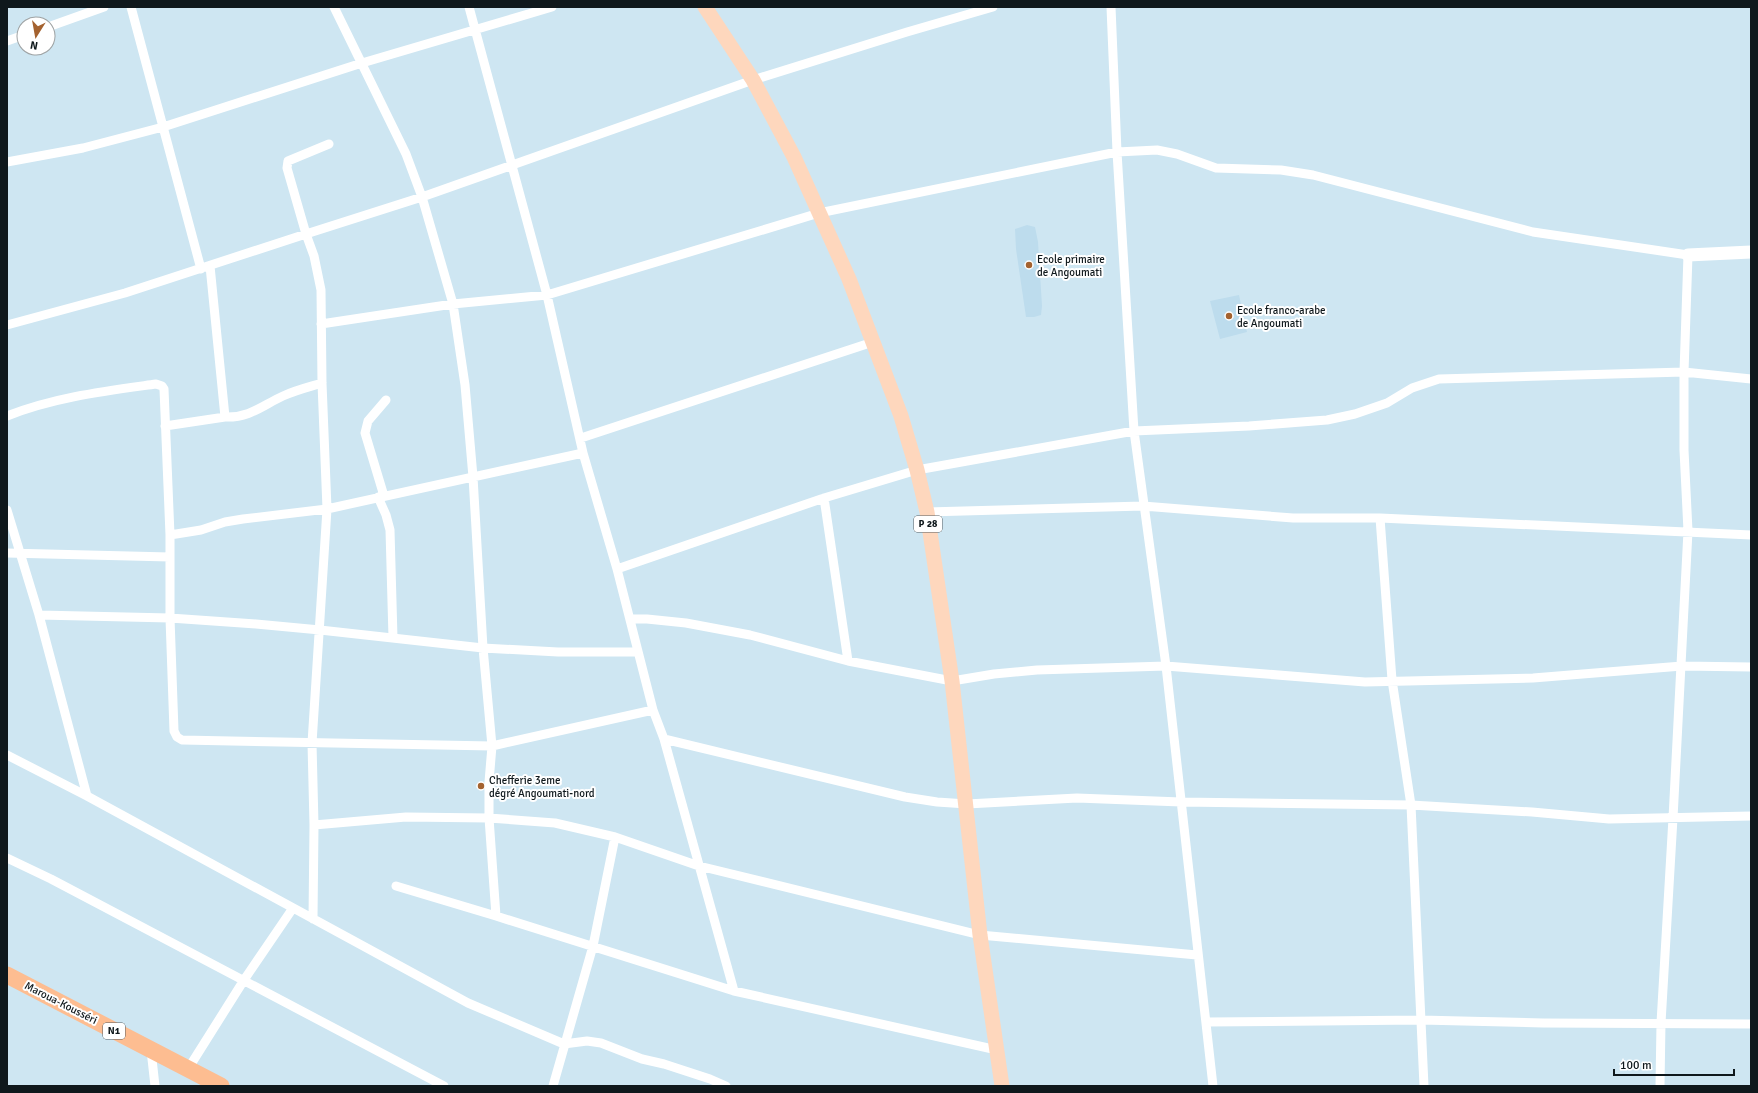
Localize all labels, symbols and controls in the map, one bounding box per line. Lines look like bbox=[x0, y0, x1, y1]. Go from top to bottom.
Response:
north arrow bbox=[16, 16, 56, 56]
text: N bbox=[29, 38, 39, 52]
place label: Ecole primaire de Angoumati bbox=[1037, 253, 1105, 279]
marker: Ecole primaire de Angoumati bbox=[1024, 260, 1034, 270]
place label: Ecole franco-arabe de Angoumati bbox=[1237, 304, 1326, 330]
marker: Ecole franco-arabe de Angoumati bbox=[1224, 311, 1234, 321]
road number: P 28 bbox=[914, 516, 942, 532]
place label: Chefferie 3eme dégré Angoumati-nord bbox=[489, 774, 595, 800]
marker: Chefferie 3eme dégré Angoumati-nord bbox=[476, 781, 486, 791]
street label: Maroua-Kousséri bbox=[22, 979, 100, 1027]
road number: N1 bbox=[103, 1023, 125, 1039]
scale bar bbox=[1614, 1051, 1734, 1077]
text: 100 m bbox=[1620, 1058, 1652, 1073]

